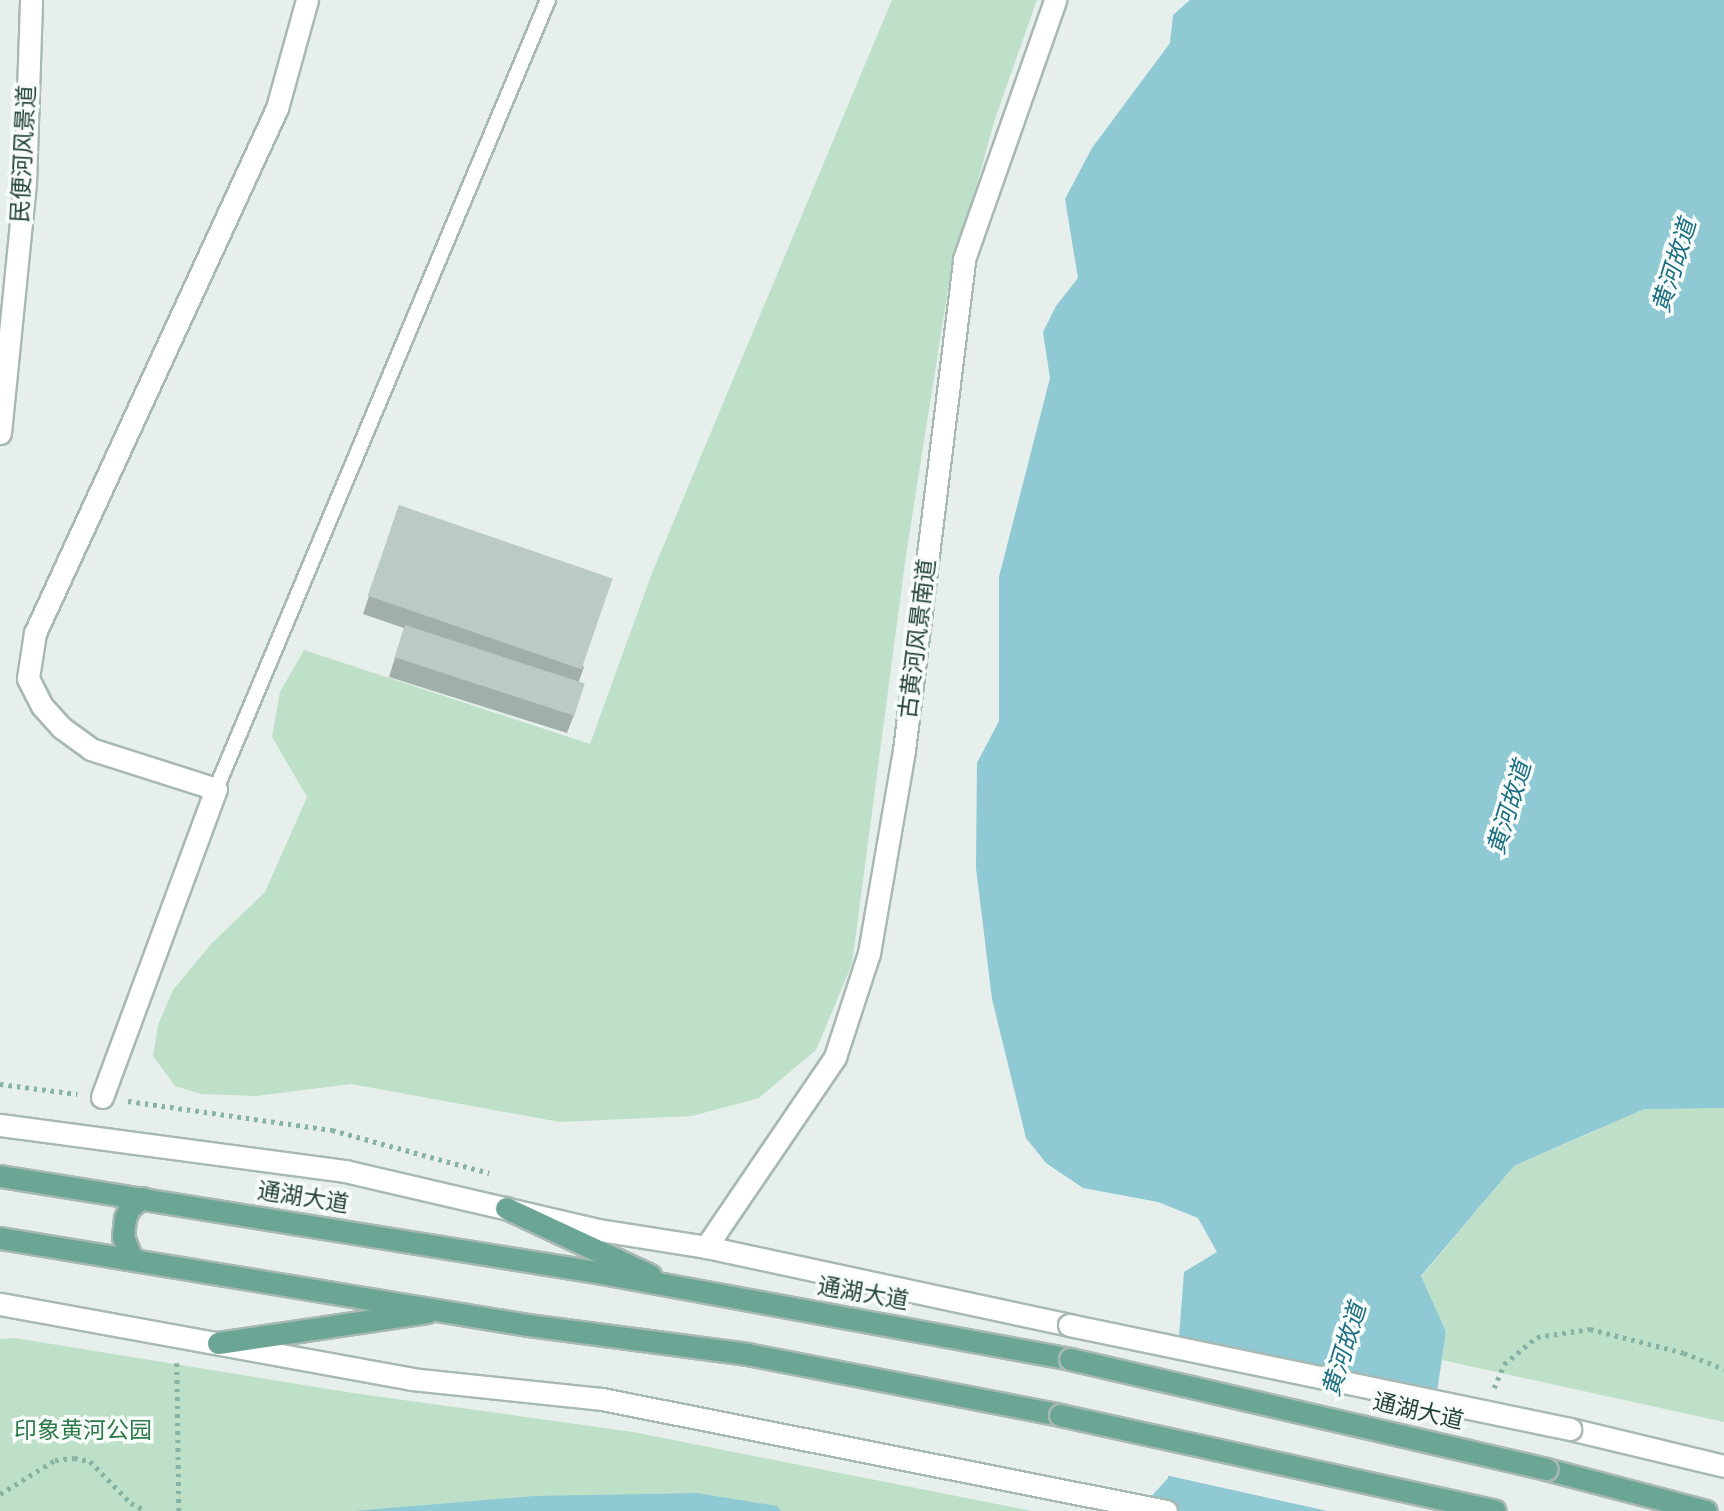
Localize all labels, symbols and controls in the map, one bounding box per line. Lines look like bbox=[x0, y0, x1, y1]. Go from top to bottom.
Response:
street label: 民便河风景道 bbox=[7, 84, 41, 224]
water label: 黄河故道 bbox=[1647, 216, 1703, 316]
street label: 古黄河风景南道 bbox=[894, 557, 942, 721]
water label: 黄河故道 bbox=[1482, 758, 1538, 858]
street label: 通湖大道 bbox=[255, 1177, 351, 1219]
street label: 通湖大道 bbox=[815, 1272, 911, 1316]
water label: 黄河故道 bbox=[1317, 1300, 1373, 1400]
street label: 通湖大道 bbox=[1370, 1388, 1466, 1436]
park label: 印象黄河公园 bbox=[14, 1417, 152, 1445]

